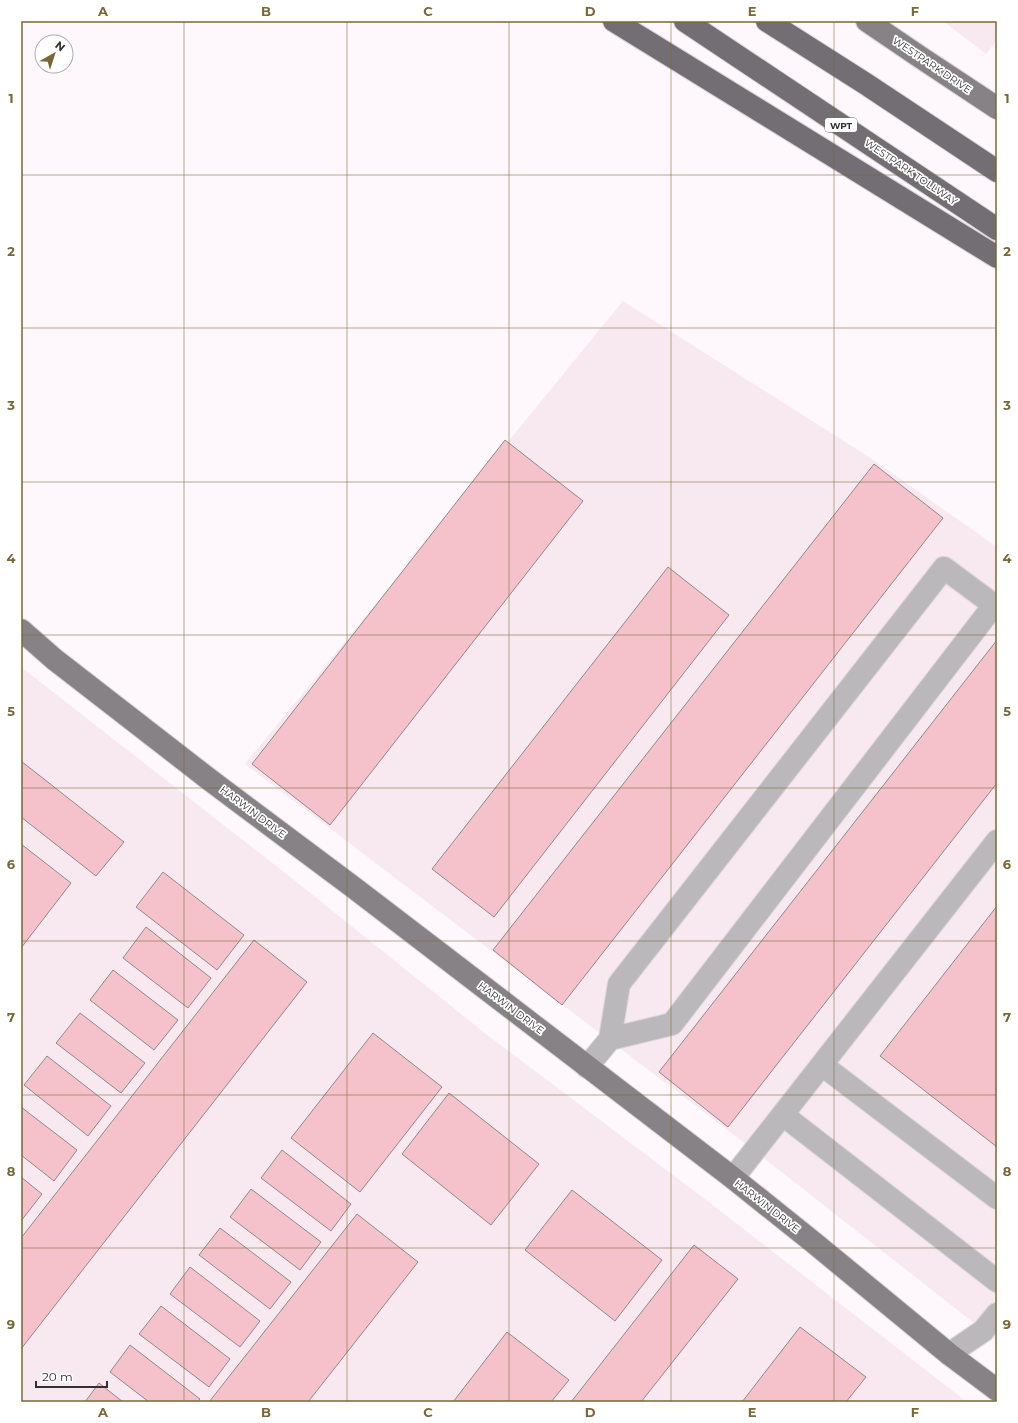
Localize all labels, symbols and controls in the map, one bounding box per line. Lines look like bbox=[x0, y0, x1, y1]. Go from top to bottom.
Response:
text: A bbox=[97, 3, 109, 19]
text: B bbox=[261, 3, 271, 19]
text: C bbox=[423, 3, 433, 19]
text: D bbox=[585, 3, 596, 19]
text: E bbox=[748, 3, 757, 19]
text: F bbox=[911, 3, 919, 19]
north arrow bbox=[34, 34, 74, 74]
street label: WESTPARK DRIVE bbox=[890, 34, 974, 96]
text: N bbox=[52, 38, 68, 54]
text: 1 bbox=[8, 90, 14, 106]
text: 1 bbox=[1004, 90, 1010, 106]
road number: WPT bbox=[825, 118, 857, 132]
street label: WESTPARK TOLLWAY bbox=[862, 136, 961, 208]
text: 2 bbox=[7, 243, 15, 259]
text: 2 bbox=[1003, 243, 1011, 259]
text: 3 bbox=[6, 397, 15, 413]
text: 3 bbox=[1002, 397, 1011, 413]
text: 4 bbox=[7, 550, 16, 566]
text: 4 bbox=[1003, 550, 1012, 566]
text: 5 bbox=[7, 703, 15, 719]
text: 5 bbox=[1003, 703, 1011, 719]
street label: HARWIN DRIVE bbox=[217, 783, 289, 841]
text: 6 bbox=[7, 856, 16, 872]
text: 6 bbox=[1003, 856, 1012, 872]
street label: HARWIN DRIVE bbox=[475, 979, 547, 1037]
text: 7 bbox=[7, 1009, 15, 1025]
text: 7 bbox=[1003, 1009, 1011, 1025]
text: 8 bbox=[7, 1163, 16, 1179]
text: 8 bbox=[1003, 1163, 1012, 1179]
street label: HARWIN DRIVE bbox=[732, 1177, 802, 1236]
text: 9 bbox=[7, 1316, 15, 1332]
text: 9 bbox=[1003, 1316, 1011, 1332]
scale bar bbox=[36, 1363, 107, 1389]
text: 20 m bbox=[42, 1369, 73, 1384]
text: A bbox=[97, 1404, 109, 1420]
text: B bbox=[261, 1404, 271, 1420]
text: C bbox=[423, 1404, 433, 1420]
text: D bbox=[585, 1404, 596, 1420]
text: E bbox=[748, 1404, 757, 1420]
text: F bbox=[911, 1404, 919, 1420]

